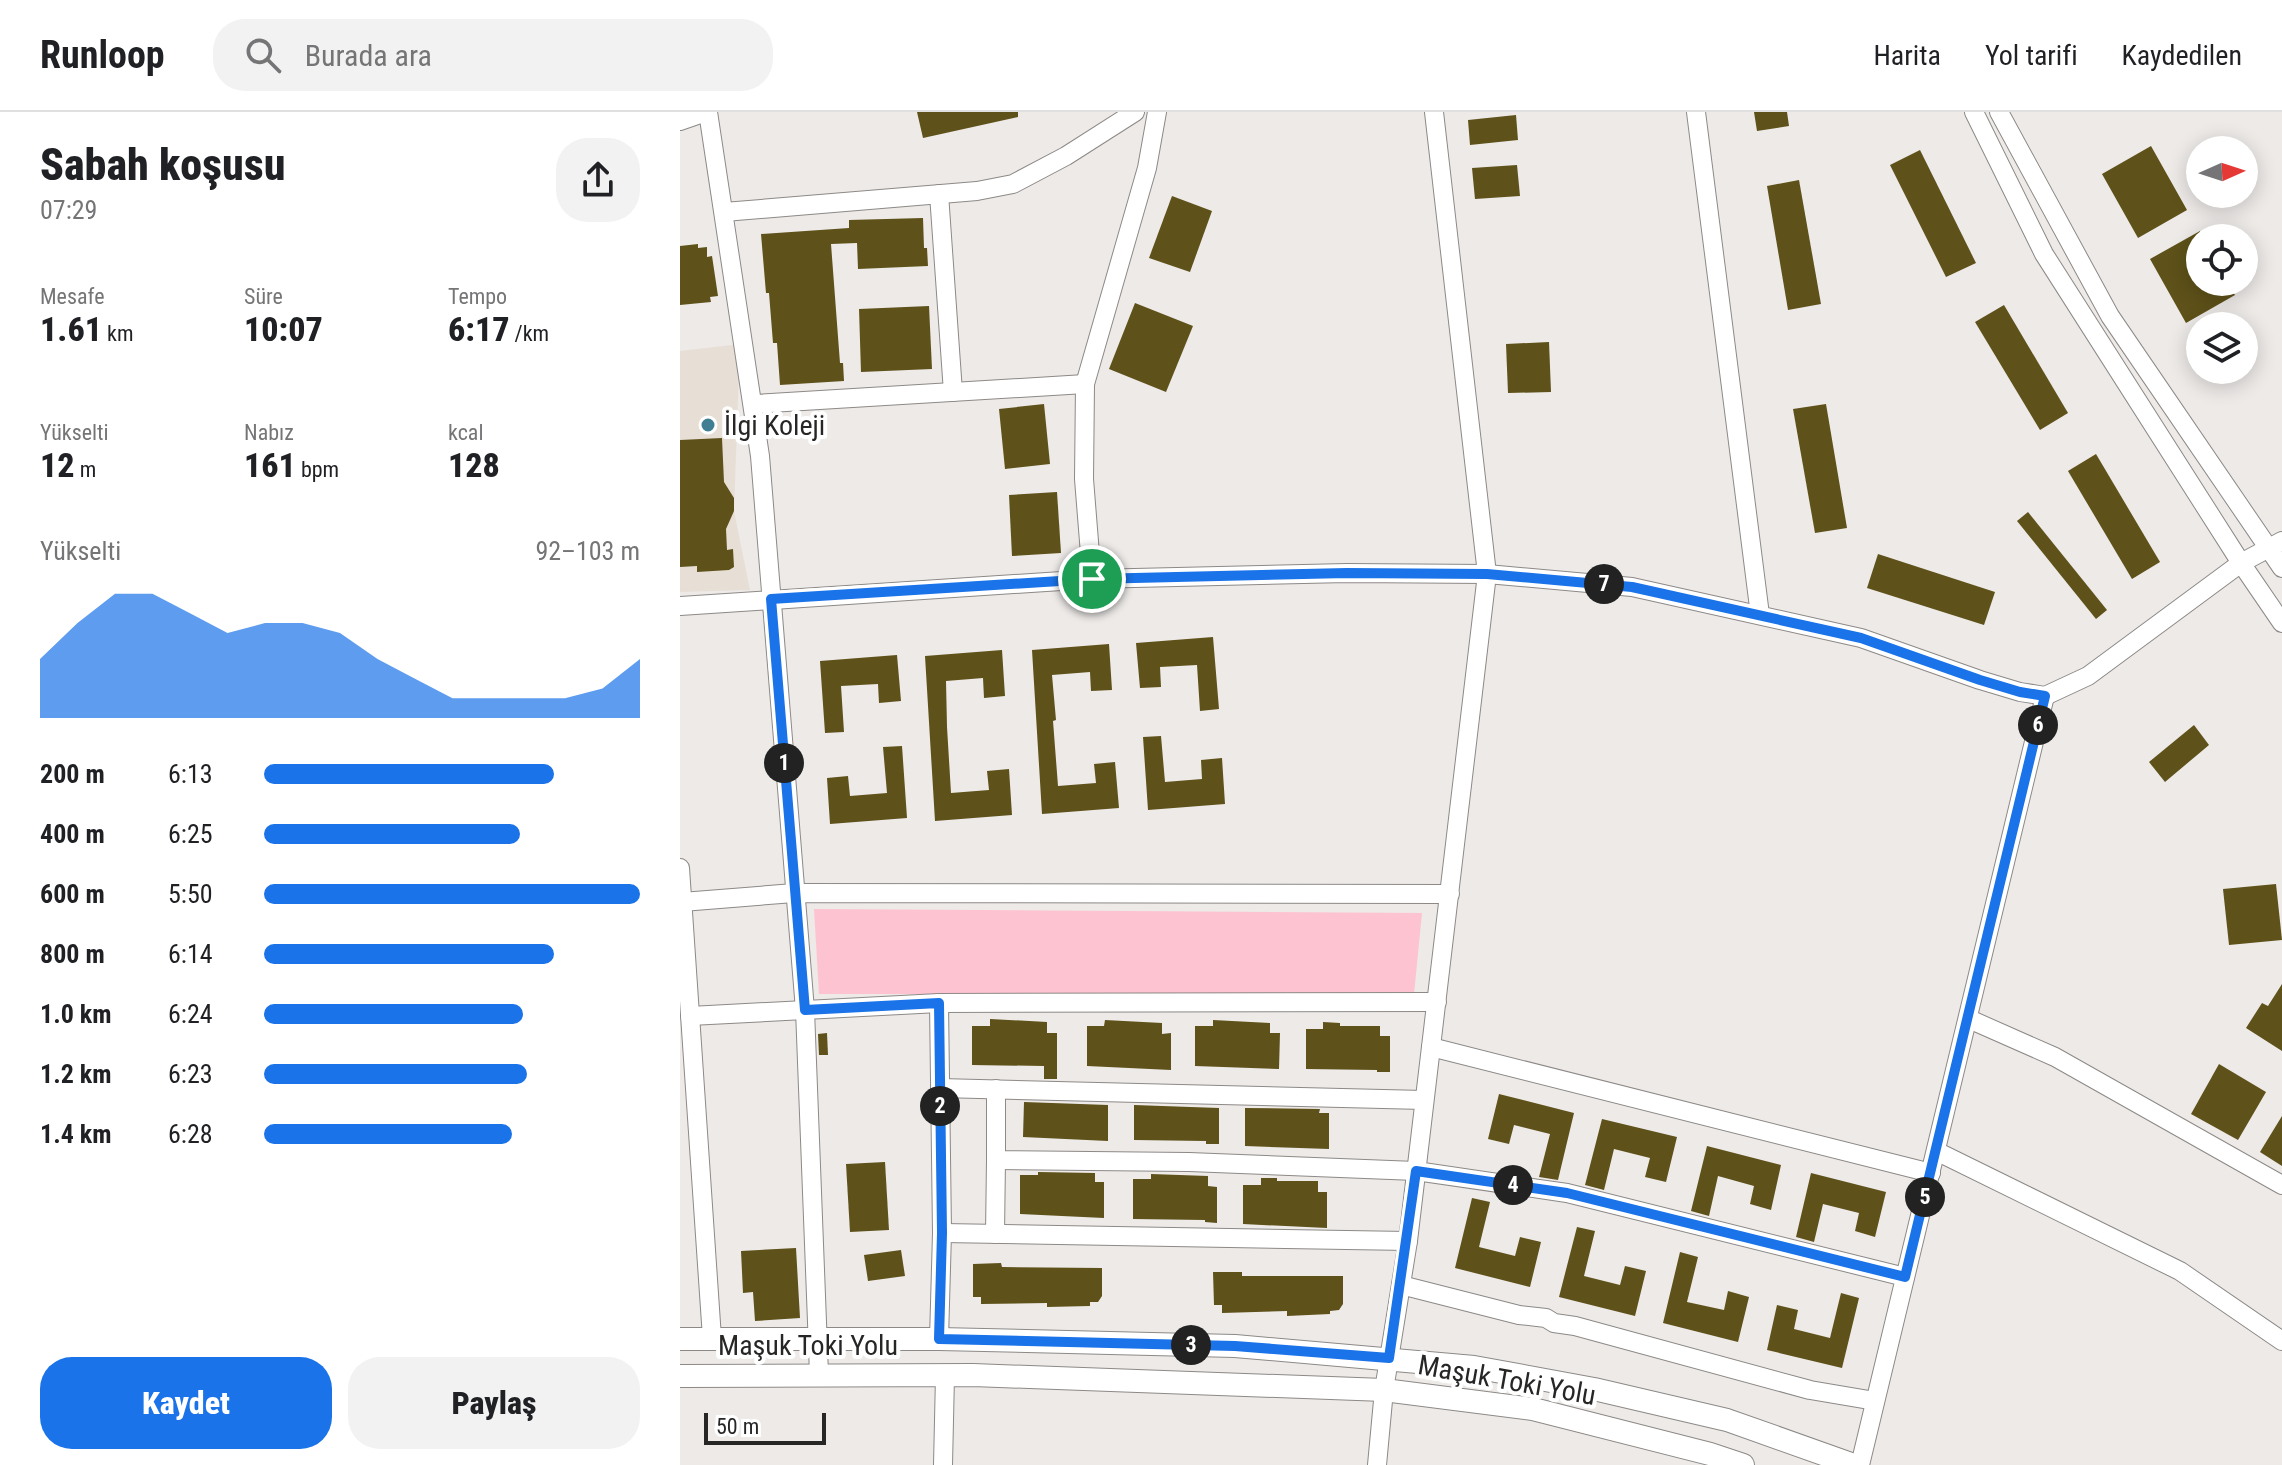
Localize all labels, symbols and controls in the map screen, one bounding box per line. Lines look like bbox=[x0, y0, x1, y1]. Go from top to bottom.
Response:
search box bbox=[213, 19, 773, 91]
text: Runloop bbox=[40, 33, 165, 77]
icon: search bbox=[241, 33, 285, 77]
text: Burada ara bbox=[305, 38, 432, 73]
text: Harita bbox=[1873, 39, 1941, 72]
text: Yol tarifi bbox=[1985, 39, 2078, 72]
text: Kaydedilen bbox=[2122, 39, 2242, 72]
north arrow bbox=[2186, 136, 2258, 208]
map controls bbox=[2186, 136, 2258, 384]
button: share bbox=[556, 138, 640, 222]
text: Sabah koşusu bbox=[40, 139, 285, 191]
text: 07:29 bbox=[40, 195, 97, 225]
button: locate bbox=[2186, 224, 2258, 296]
text: Mesafe bbox=[40, 284, 105, 309]
text: Süre bbox=[244, 284, 283, 309]
text: Tempo bbox=[448, 284, 507, 309]
text: 1.61 bbox=[40, 309, 102, 349]
text: 10:07 bbox=[244, 309, 323, 349]
text: 6:17 bbox=[448, 309, 509, 349]
button: layers bbox=[2186, 312, 2258, 384]
text: km bbox=[102, 321, 133, 346]
text: /km bbox=[509, 321, 549, 346]
place label: İlgi Koleji bbox=[724, 409, 825, 442]
marker: İlgi Koleji bbox=[699, 416, 717, 434]
text: Yükselti bbox=[40, 420, 109, 445]
text: Nabız bbox=[244, 420, 294, 445]
text: kcal bbox=[448, 420, 483, 445]
text: 12 bbox=[40, 445, 75, 485]
text: 161 bbox=[244, 445, 296, 485]
text: 128 bbox=[448, 445, 500, 485]
text: m bbox=[75, 457, 96, 482]
text: bpm bbox=[296, 457, 339, 482]
text: Yükselti bbox=[40, 536, 121, 566]
text: 92–103 m bbox=[535, 536, 640, 566]
pin bbox=[1058, 545, 1126, 613]
icon: arrive bbox=[1070, 557, 1114, 601]
pin: 7 bbox=[1584, 564, 1624, 604]
text: 7 bbox=[1598, 571, 1610, 596]
pin: 6 bbox=[2018, 705, 2058, 745]
text: 6 bbox=[2032, 712, 2044, 737]
pin: 1 bbox=[764, 743, 804, 783]
text: 1 bbox=[778, 750, 790, 775]
text: 200 m bbox=[40, 759, 105, 789]
text: 6:13 bbox=[168, 759, 213, 789]
text: 400 m bbox=[40, 819, 105, 849]
text: 6:25 bbox=[168, 819, 213, 849]
text: 600 m bbox=[40, 879, 105, 909]
text: 5:50 bbox=[168, 879, 213, 909]
text: 800 m bbox=[40, 939, 105, 969]
text: 6:14 bbox=[168, 939, 213, 969]
text: 1.0 km bbox=[40, 999, 112, 1029]
text: 6:24 bbox=[168, 999, 213, 1029]
text: 1.2 km bbox=[40, 1059, 112, 1089]
text: 6:23 bbox=[168, 1059, 213, 1089]
pin: 2 bbox=[920, 1086, 960, 1126]
text: 2 bbox=[934, 1093, 946, 1118]
text: 1.4 km bbox=[40, 1119, 112, 1149]
text: 6:28 bbox=[168, 1119, 213, 1149]
pin: 4 bbox=[1493, 1165, 1533, 1205]
text: 4 bbox=[1507, 1172, 1519, 1197]
pin: 5 bbox=[1905, 1177, 1945, 1217]
text: 5 bbox=[1919, 1184, 1931, 1209]
pin: 3 bbox=[1171, 1325, 1211, 1365]
street label: Maşuk Toki Yolu bbox=[718, 1329, 898, 1362]
text: 3 bbox=[1185, 1332, 1197, 1357]
street label: Maşuk Toki Yolu bbox=[1416, 1348, 1598, 1412]
button: Kaydet bbox=[40, 1357, 332, 1449]
button: Paylaş bbox=[348, 1357, 640, 1449]
scale bar bbox=[704, 1409, 826, 1445]
text: 50 m bbox=[716, 1414, 759, 1439]

